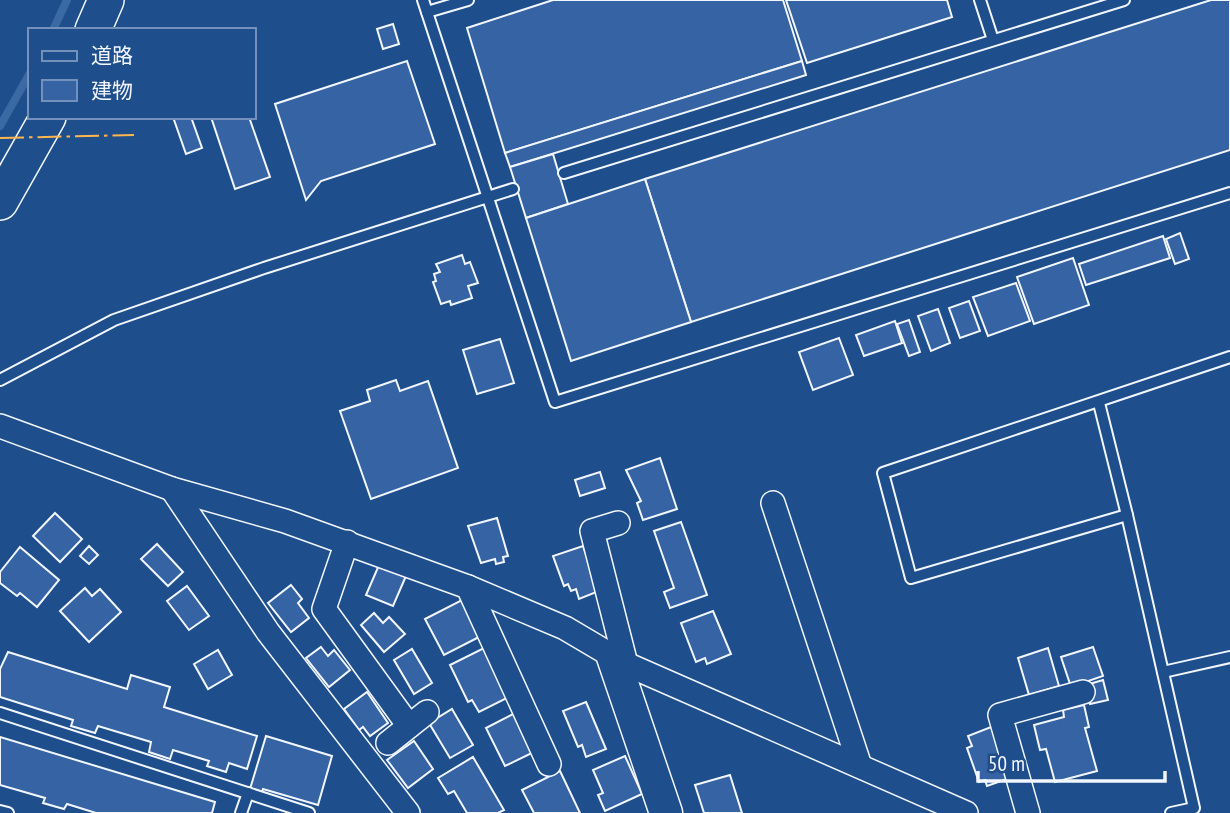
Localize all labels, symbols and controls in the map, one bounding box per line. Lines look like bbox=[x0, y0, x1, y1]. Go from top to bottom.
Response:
legend bbox=[28, 28, 256, 119]
text: 道路 bbox=[91, 42, 133, 69]
text: 建物 bbox=[91, 77, 133, 104]
scale bar bbox=[978, 740, 1165, 784]
text: 50 m bbox=[988, 750, 1025, 777]

